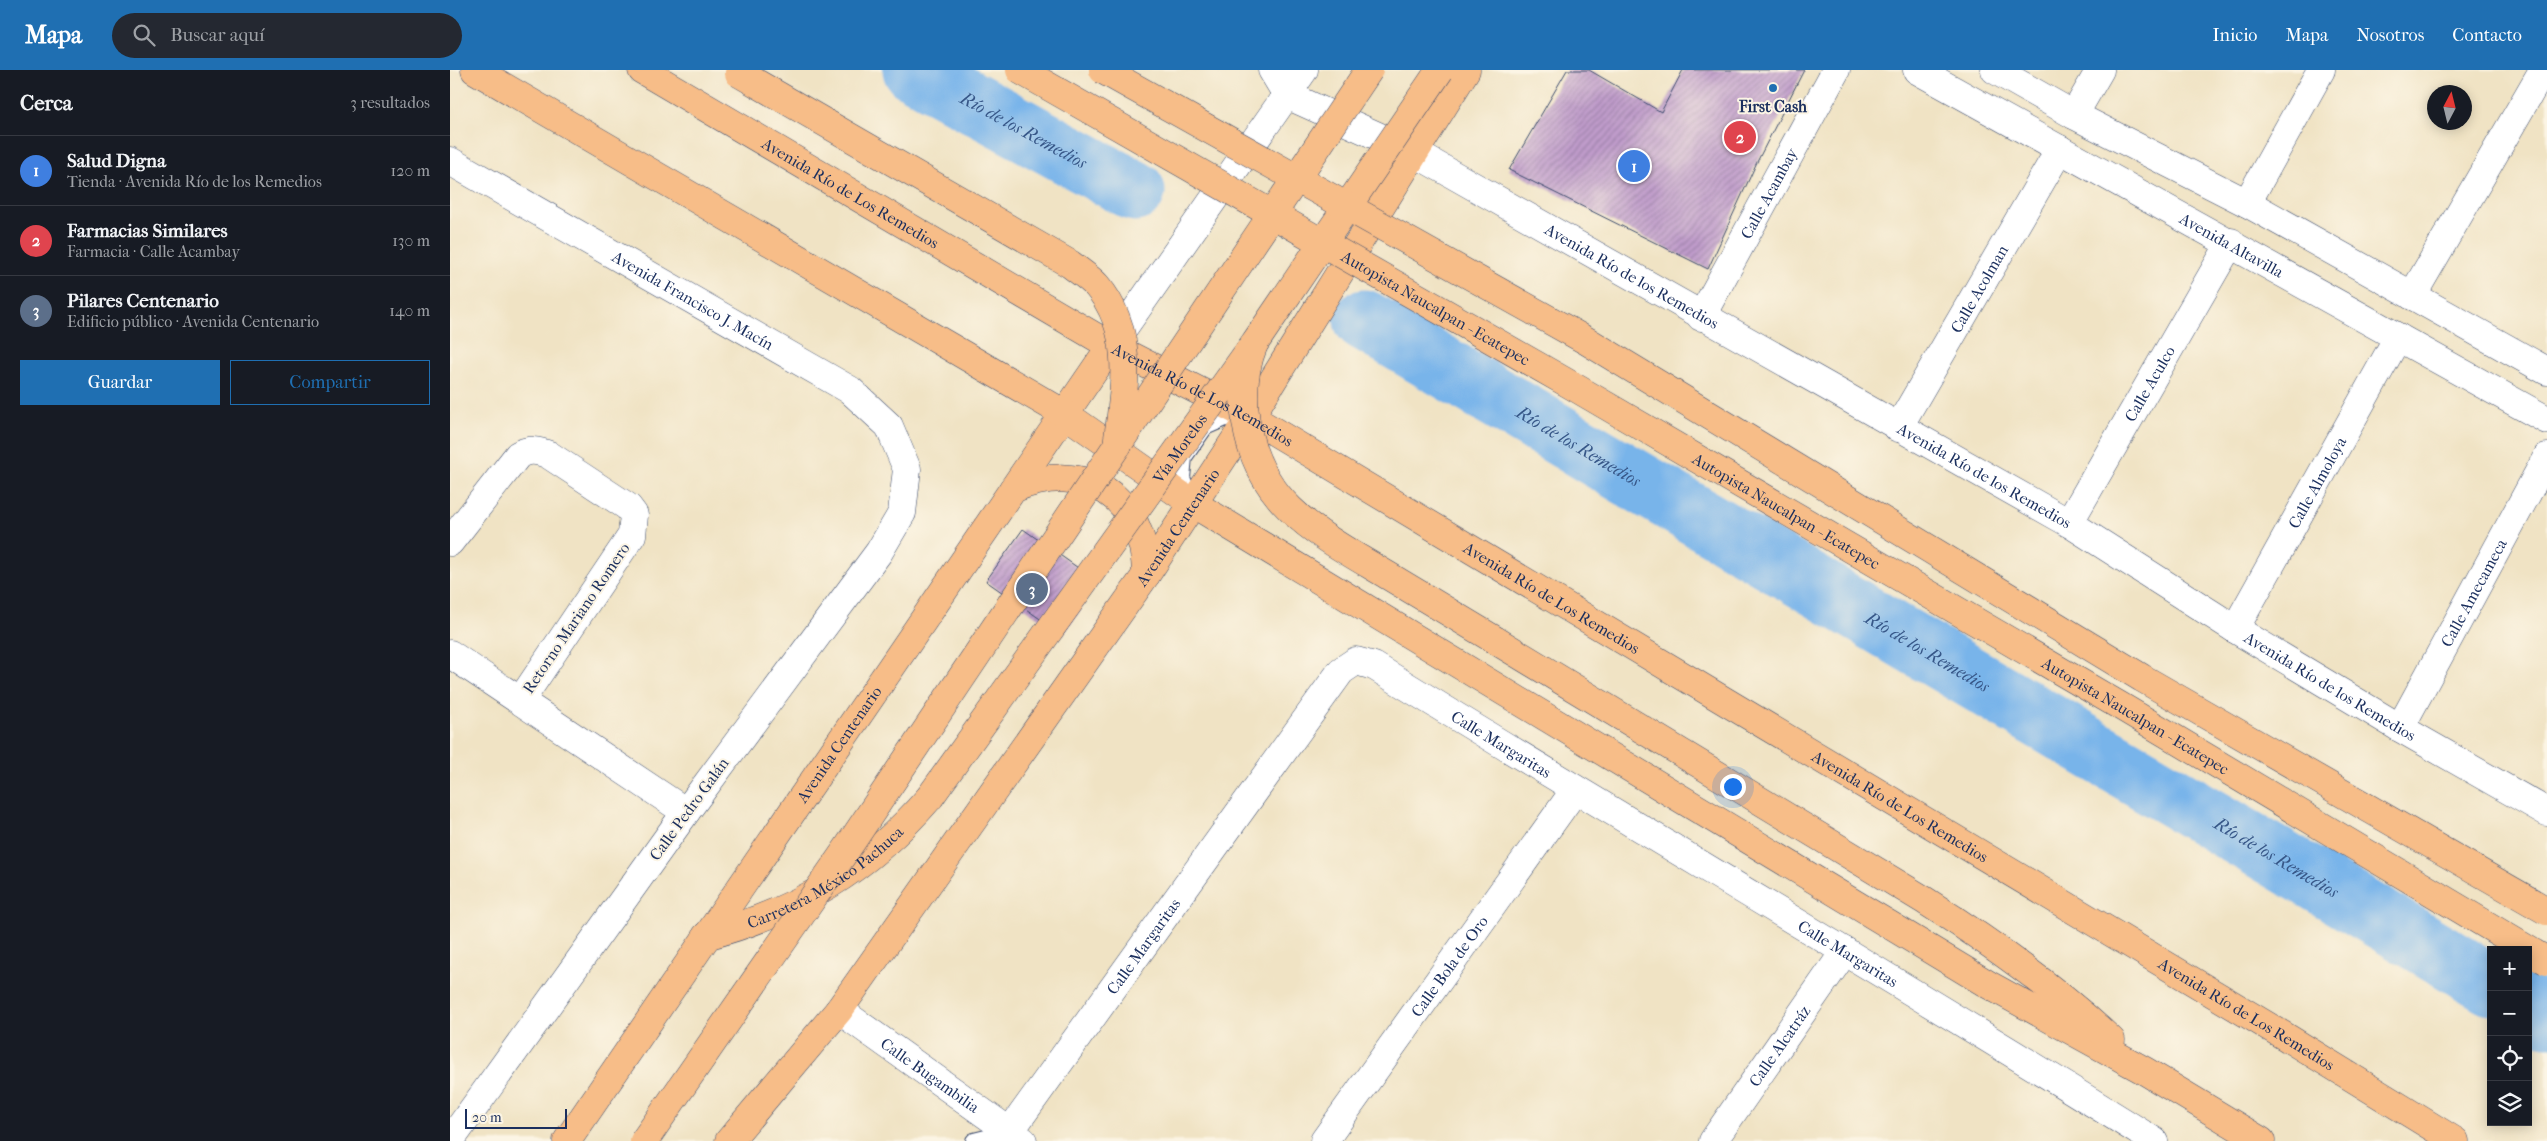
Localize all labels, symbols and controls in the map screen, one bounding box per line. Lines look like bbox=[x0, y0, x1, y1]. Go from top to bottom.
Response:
search box bbox=[112, 13, 462, 58]
text: Mapa bbox=[25, 21, 82, 49]
icon: search bbox=[130, 21, 158, 49]
text: Buscar aquí bbox=[170, 24, 265, 46]
text: Inicio bbox=[2213, 25, 2258, 46]
text: Mapa bbox=[2286, 25, 2328, 46]
text: Nosotros bbox=[2356, 25, 2424, 46]
text: Contacto bbox=[2452, 25, 2522, 46]
marker: First Cash bbox=[1767, 82, 1779, 94]
north arrow bbox=[2427, 85, 2472, 130]
water label: Río de los Remedios bbox=[956, 87, 1091, 173]
text: Cerca bbox=[20, 91, 72, 115]
text: 3 resultados bbox=[350, 93, 430, 112]
place label: First Cash bbox=[1738, 97, 1808, 116]
pin: 2 bbox=[1724, 118, 1756, 156]
street label: Avenida Río de Los Remedios bbox=[758, 133, 943, 252]
street label: Calle Acambay bbox=[1736, 144, 1801, 242]
pin: 1 bbox=[1618, 147, 1650, 185]
text: Salud Digna bbox=[67, 150, 166, 172]
text: 1 bbox=[33, 161, 39, 180]
text: 120 m bbox=[391, 161, 430, 180]
text: Tienda · Avenida Río de los Remedios bbox=[67, 172, 322, 191]
street label: Avenida Altavilla bbox=[2176, 208, 2287, 282]
street label: Avenida Río de los Remedios bbox=[1541, 219, 1722, 333]
text: Farmacias Similares bbox=[67, 220, 228, 242]
text: 2 bbox=[32, 231, 40, 250]
text: 130 m bbox=[392, 231, 430, 250]
street label: Calle Acolman bbox=[1946, 241, 2012, 336]
text: Farmacia · Calle Acambay bbox=[67, 242, 240, 261]
street label: Avenida Francisco J. Macín bbox=[608, 246, 778, 354]
street label: Autopista Naucalpan - Ecatepec bbox=[1337, 246, 1533, 369]
text: Pilares Centenario bbox=[67, 290, 219, 312]
text: 3 bbox=[33, 301, 39, 320]
text: 140 m bbox=[389, 301, 430, 320]
text: Edificio público · Avenida Centenario bbox=[67, 312, 319, 331]
street label: Avenida Río de Los Remedios bbox=[1108, 338, 1297, 450]
street label: Calle Aculco bbox=[2120, 342, 2179, 425]
button: Guardar bbox=[20, 360, 220, 405]
button: Compartir bbox=[230, 360, 430, 405]
water label: Río de los Remedios bbox=[1512, 401, 1645, 491]
street label: Vía Morelos bbox=[1148, 410, 1211, 487]
street label: Avenida Río de los Remedios bbox=[1893, 418, 2075, 532]
street label: Calle Almoloya bbox=[2284, 433, 2350, 531]
street label: Autopista Naucalpan - Ecatepec bbox=[1688, 448, 1883, 573]
street label: Avenida Centenario bbox=[1131, 465, 1223, 590]
street label: Calle Amecameca bbox=[2436, 535, 2511, 650]
street label: Avenida Río de Los Remedios bbox=[1459, 537, 1643, 658]
street label: Retorno Mariano Romero bbox=[518, 539, 634, 697]
pin: 3 bbox=[1016, 570, 1048, 608]
water label: Río de los Remedios bbox=[1861, 607, 1994, 697]
street label: Avenida Río de los Remedios bbox=[2240, 627, 2419, 745]
street label: Autopista Naucalpan - Ecatepec bbox=[2038, 652, 2233, 778]
street label: Avenida Centenario bbox=[792, 682, 885, 807]
street label: Calle Margaritas bbox=[1448, 706, 1555, 782]
street label: Avenida Río de Los Remedios bbox=[1808, 746, 1992, 866]
street label: Calle Pedro Galán bbox=[645, 753, 733, 864]
your location bbox=[1720, 774, 1746, 800]
water label: Río de los Remedios bbox=[2210, 812, 2343, 903]
street label: Carretera México Pachuca bbox=[744, 822, 907, 932]
street label: Calle Margaritas bbox=[1102, 894, 1184, 998]
street label: Calle Bola de Oro bbox=[1407, 912, 1492, 1020]
street label: Calle Margaritas bbox=[1795, 916, 1902, 991]
map controls bbox=[2487, 946, 2532, 1126]
button: + bbox=[2487, 946, 2532, 991]
street label: Avenida Río de Los Remedios bbox=[2154, 953, 2338, 1074]
button: − bbox=[2487, 991, 2532, 1036]
street label: Calle Alcatráz bbox=[1744, 1002, 1814, 1090]
street label: Calle Bugambilia bbox=[877, 1033, 984, 1117]
button: locate bbox=[2487, 1036, 2532, 1081]
button: layers bbox=[2487, 1081, 2532, 1126]
scale bar bbox=[465, 1106, 568, 1129]
text: 20 m bbox=[472, 1109, 502, 1126]

